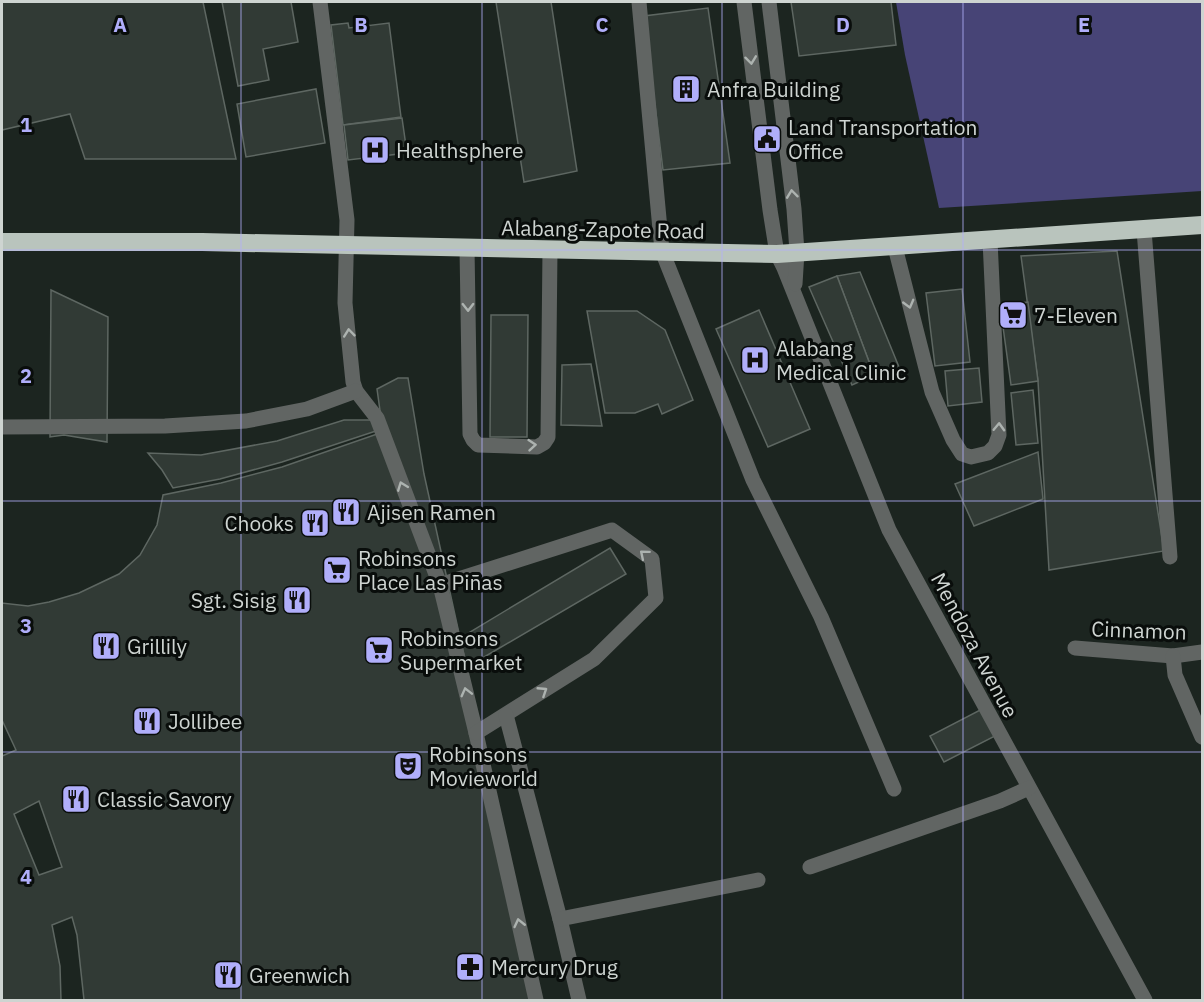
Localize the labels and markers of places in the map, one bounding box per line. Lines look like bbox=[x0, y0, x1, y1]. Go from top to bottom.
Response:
building icon: Anfra Building bbox=[670, 73, 702, 105]
place label: Anfra Building bbox=[707, 75, 840, 103]
place label: Land Transportation Office bbox=[788, 113, 977, 165]
public building icon: Land Transportation Office bbox=[751, 123, 783, 155]
hospital icon: Healthsphere bbox=[359, 134, 391, 166]
place label: Healthsphere bbox=[396, 136, 524, 164]
supermarket icon: 7-Eleven bbox=[997, 299, 1029, 331]
place label: 7-Eleven bbox=[1034, 301, 1118, 329]
place label: Alabang Medical Clinic bbox=[776, 334, 906, 386]
hospital icon: Alabang Medical Clinic bbox=[739, 344, 771, 376]
restaurant icon: Ajisen Ramen bbox=[330, 496, 362, 528]
place label: Ajisen Ramen bbox=[367, 498, 496, 526]
restaurant icon: Chooks bbox=[299, 507, 331, 539]
place label: Chooks bbox=[224, 509, 294, 537]
place label: Robinsons Place Las Piñas bbox=[358, 544, 503, 596]
supermarket icon: Robinsons Place Las Piñas bbox=[321, 554, 353, 586]
restaurant icon: Sgt. Sisig bbox=[281, 584, 313, 616]
place label: Sgt. Sisig bbox=[191, 586, 276, 614]
place label: Robinsons Supermarket bbox=[400, 624, 522, 676]
restaurant icon: Grillily bbox=[90, 630, 122, 662]
place label: Grillily bbox=[127, 632, 188, 660]
supermarket icon: Robinsons Supermarket bbox=[363, 634, 395, 666]
restaurant icon: Jollibee bbox=[131, 705, 163, 737]
place label: Jollibee bbox=[168, 707, 242, 735]
place label: Robinsons Movieworld bbox=[429, 740, 538, 792]
theatre icon: Robinsons Movieworld bbox=[392, 750, 424, 782]
restaurant icon: Classic Savory bbox=[60, 783, 92, 815]
place label: Classic Savory bbox=[97, 785, 232, 813]
pharmacy icon: Mercury Drug bbox=[454, 951, 486, 983]
place label: Mercury Drug bbox=[491, 953, 618, 981]
restaurant icon: Greenwich bbox=[212, 959, 244, 991]
place label: Greenwich bbox=[249, 961, 350, 989]

